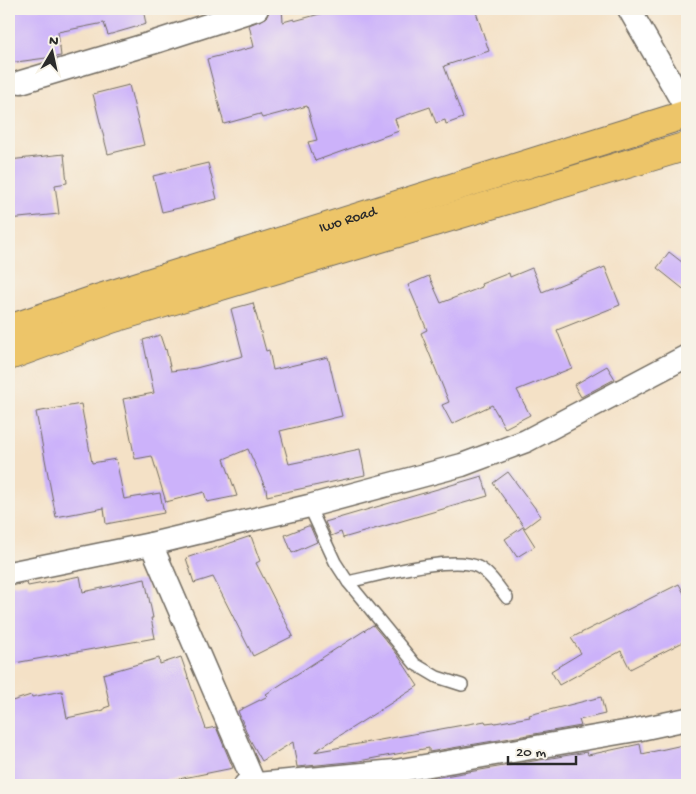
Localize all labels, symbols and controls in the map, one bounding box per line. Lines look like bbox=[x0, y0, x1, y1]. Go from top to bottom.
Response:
north arrow bbox=[28, 28, 78, 78]
text: N bbox=[48, 33, 59, 51]
street label: Iwo Road bbox=[317, 202, 380, 238]
scale bar bbox=[508, 734, 576, 766]
text: 20 m bbox=[516, 744, 546, 762]

